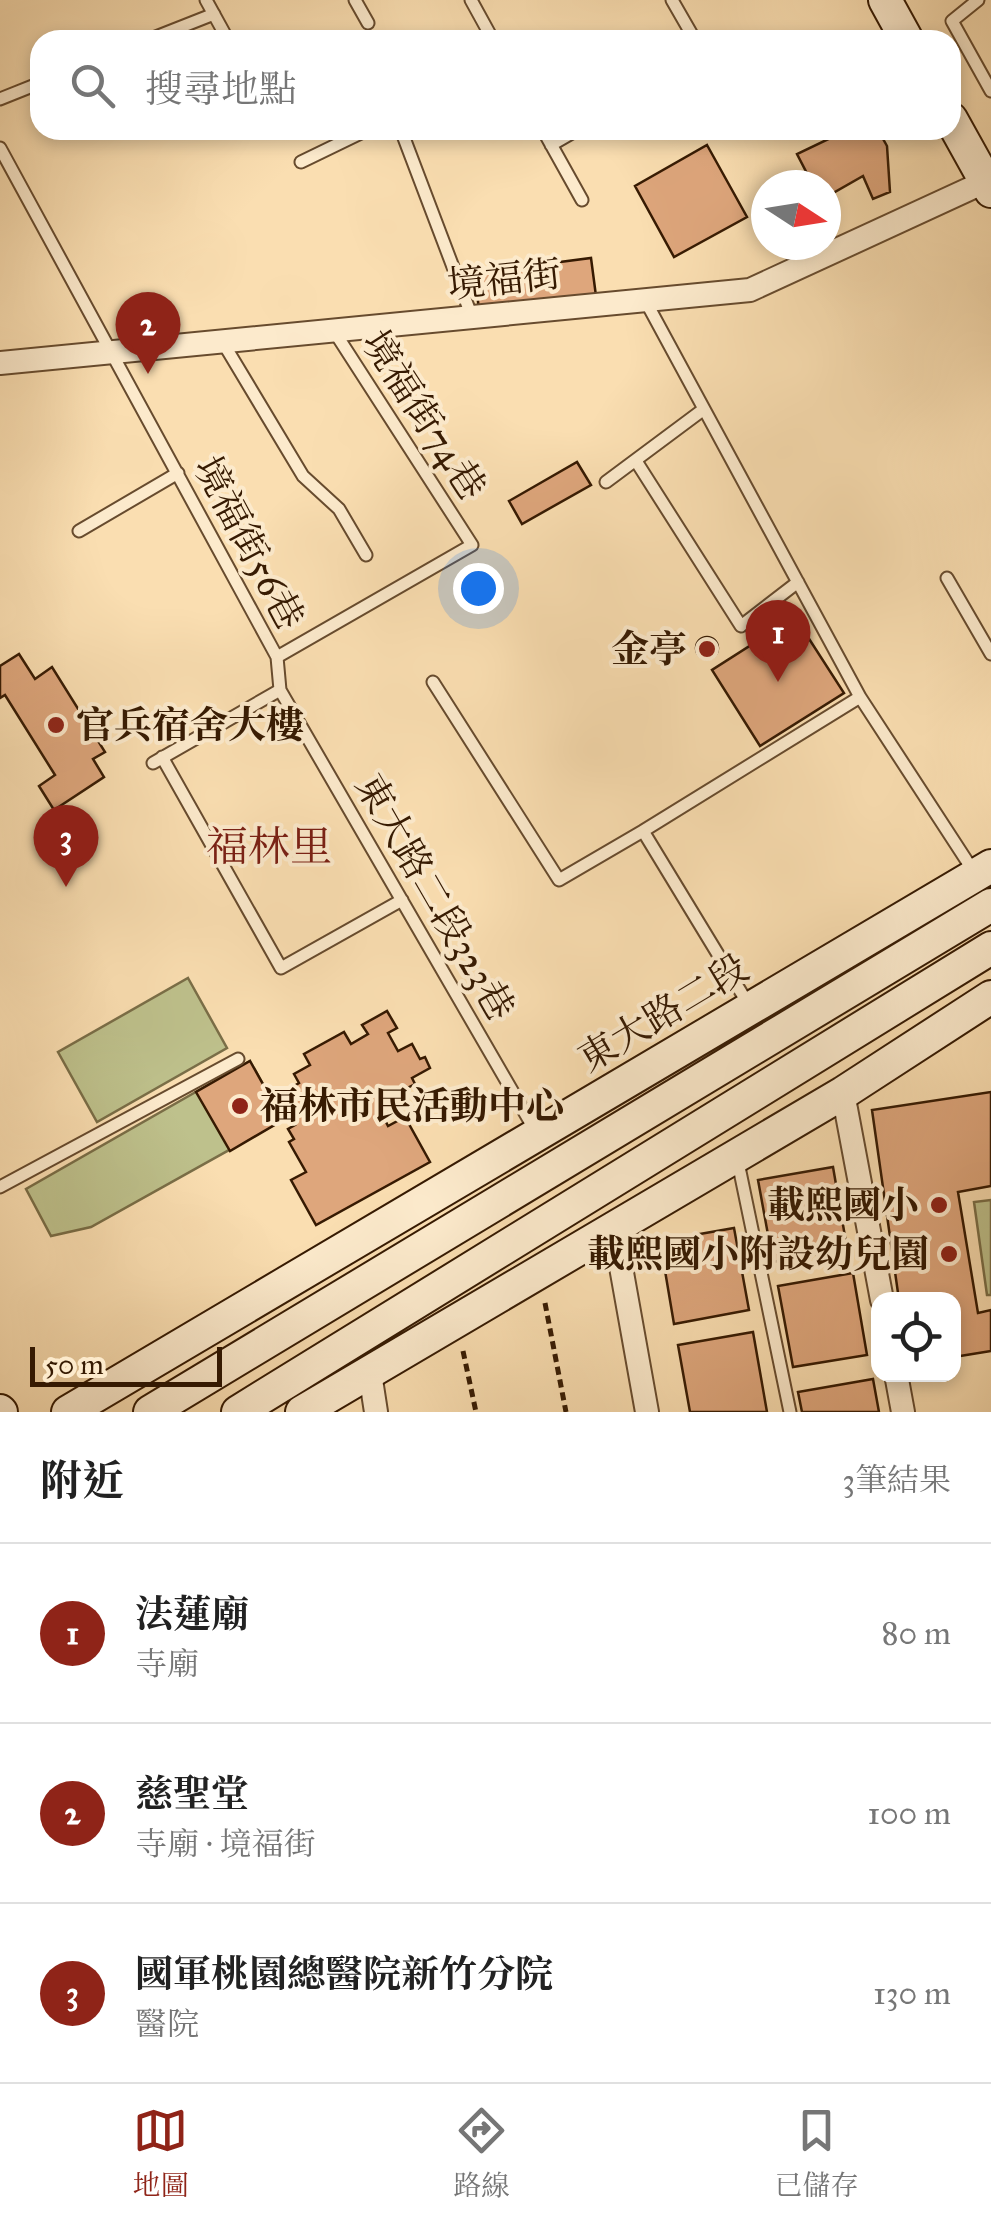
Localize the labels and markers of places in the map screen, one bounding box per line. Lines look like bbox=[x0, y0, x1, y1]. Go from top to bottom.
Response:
pin: 2 bbox=[116, 292, 180, 374]
pin: 1 bbox=[746, 600, 810, 682]
place label: 金亭 bbox=[611, 626, 687, 672]
marker: 金亭 bbox=[696, 638, 718, 660]
place label: 官兵宿舍大樓 bbox=[76, 702, 304, 748]
marker: 官兵宿舍大樓 bbox=[45, 714, 67, 736]
pin: 3 bbox=[34, 804, 98, 887]
place label: 福林市民活動中心 bbox=[260, 1083, 564, 1129]
marker: 福林市民活動中心 bbox=[229, 1095, 251, 1117]
place label: 載熙國小 bbox=[767, 1182, 919, 1228]
marker: 載熙國小 bbox=[928, 1194, 950, 1216]
place label: 載熙國小附設幼兒園 bbox=[587, 1231, 929, 1277]
marker: 載熙國小附設幼兒園 bbox=[938, 1243, 960, 1265]

